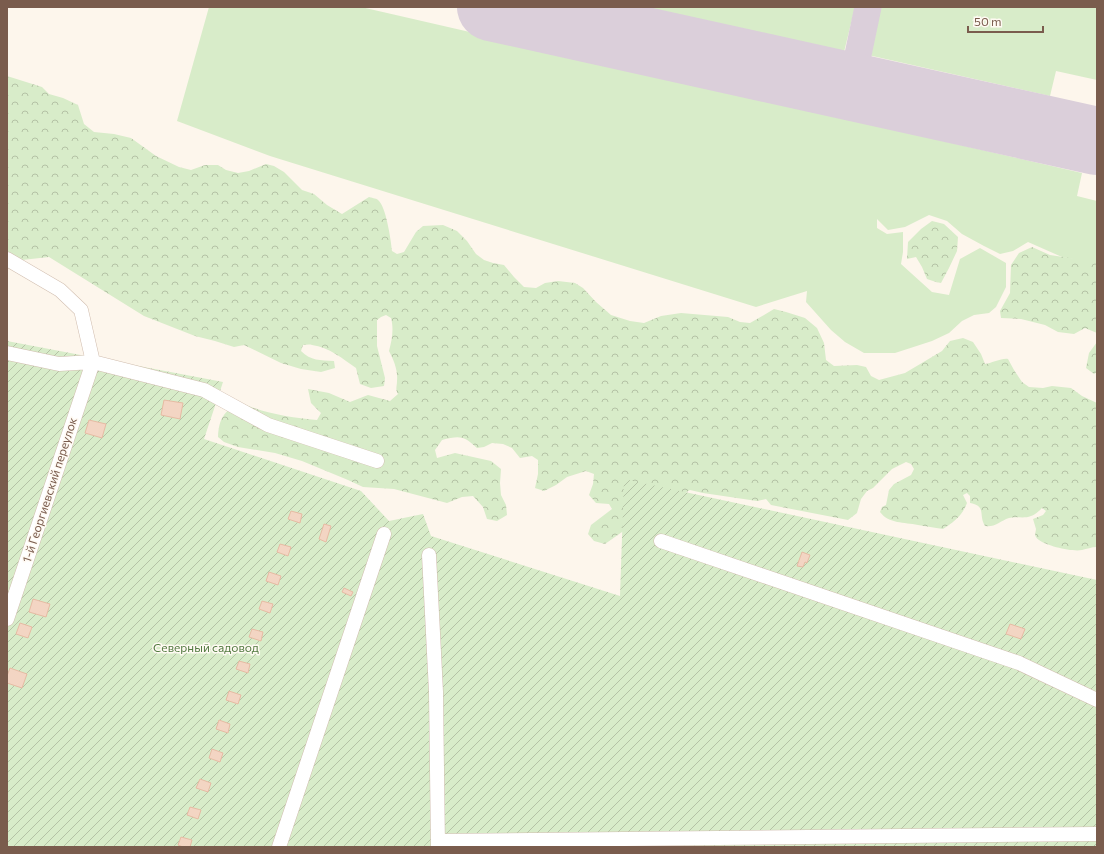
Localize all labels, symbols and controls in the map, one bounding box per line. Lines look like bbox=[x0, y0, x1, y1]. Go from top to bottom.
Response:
scale bar bbox=[968, 8, 1043, 34]
text: 50 m bbox=[974, 14, 1002, 28]
street label: 1-й Георгиевский переулок bbox=[19, 415, 79, 564]
park label: Северный садовод bbox=[153, 640, 259, 654]

